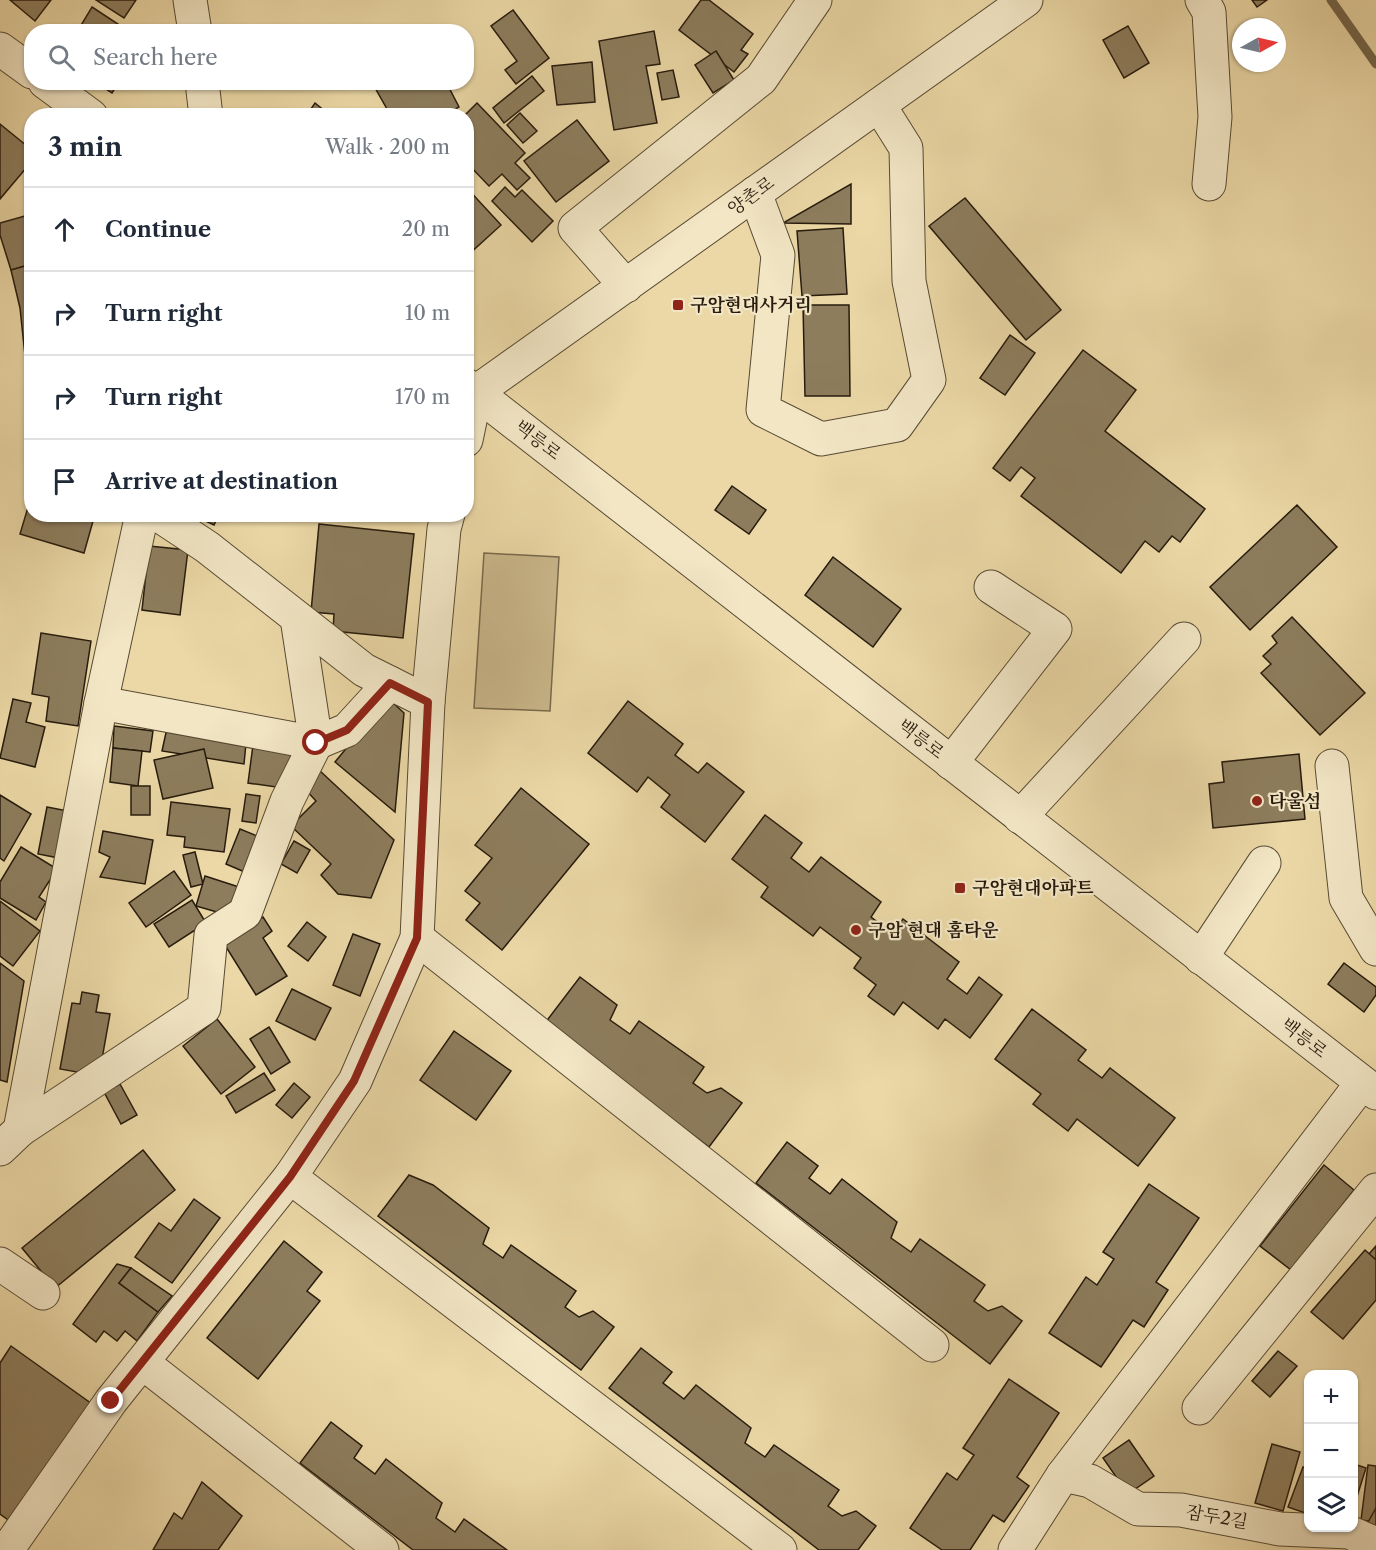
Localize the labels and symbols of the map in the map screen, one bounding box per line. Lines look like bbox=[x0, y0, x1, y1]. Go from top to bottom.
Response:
north arrow bbox=[1232, 18, 1286, 72]
street label: 양촌로 bbox=[723, 172, 779, 220]
place label: 구암현대사거리 bbox=[690, 294, 812, 316]
marker: 구암현대사거리 bbox=[671, 298, 685, 312]
street label: 백릉로 bbox=[511, 415, 565, 465]
street label: 백릉로 bbox=[894, 714, 948, 764]
route start bbox=[302, 729, 328, 755]
place label: 다울섬 bbox=[1269, 790, 1321, 812]
marker: 다울섬 bbox=[1250, 794, 1264, 808]
place label: 구암현대아파트 bbox=[972, 877, 1094, 899]
marker: 구암현대아파트 bbox=[953, 881, 967, 895]
place label: 구암 현대 홈타운 bbox=[868, 919, 999, 941]
marker: 구암 현대 홈타운 bbox=[849, 923, 863, 937]
street label: 백릉로 bbox=[1277, 1013, 1331, 1063]
route end bbox=[97, 1387, 123, 1413]
street label: 잠두2길 bbox=[1184, 1501, 1250, 1533]

